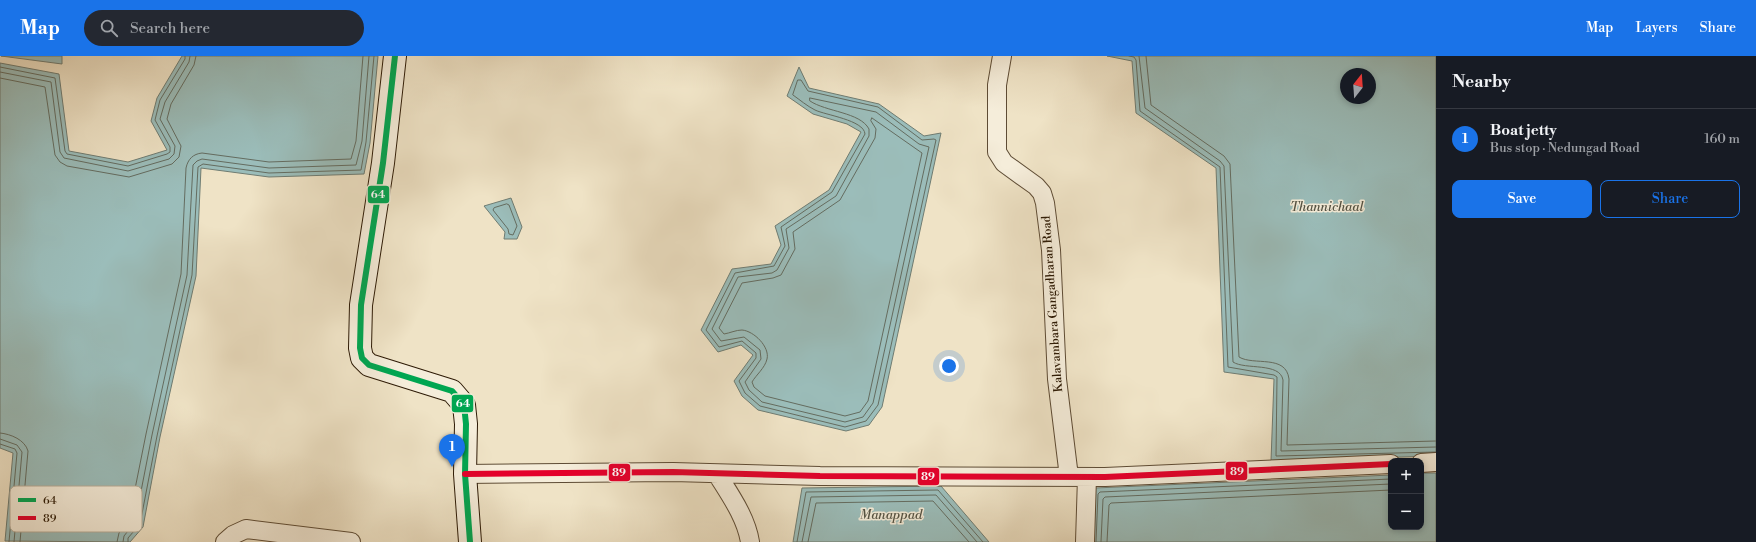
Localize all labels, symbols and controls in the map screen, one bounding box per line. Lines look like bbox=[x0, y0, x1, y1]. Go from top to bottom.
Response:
search box bbox=[84, 10, 364, 46]
text: Map bbox=[20, 16, 60, 40]
icon: search bbox=[98, 17, 120, 39]
text: Search here bbox=[130, 19, 210, 38]
text: Map bbox=[1586, 19, 1613, 37]
text: Layers bbox=[1635, 19, 1678, 37]
text: Share bbox=[1700, 19, 1736, 37]
north arrow bbox=[1340, 68, 1376, 104]
text: Nearby bbox=[1452, 71, 1511, 93]
text: Boat jetty bbox=[1490, 121, 1557, 140]
text: 1 bbox=[1462, 131, 1468, 147]
text: 160 m bbox=[1704, 131, 1740, 147]
text: Bus stop · Nedungad Road bbox=[1490, 140, 1640, 156]
button: Save bbox=[1452, 180, 1592, 218]
button: Share bbox=[1600, 180, 1740, 218]
line badge: 64 bbox=[367, 185, 390, 204]
text: 64 bbox=[371, 188, 385, 202]
water label: Thannichaal bbox=[1290, 199, 1365, 215]
street label: Kalavambara Gangadharan Road bbox=[1039, 215, 1066, 393]
your location bbox=[939, 356, 959, 376]
line badge: 64 bbox=[451, 394, 474, 413]
text: 64 bbox=[456, 397, 470, 411]
pin: 1 bbox=[439, 434, 465, 467]
map controls bbox=[1388, 458, 1424, 530]
button: + bbox=[1388, 458, 1424, 494]
line badge: 89 bbox=[1225, 461, 1248, 481]
line badge: 89 bbox=[608, 463, 631, 482]
text: 89 bbox=[1230, 465, 1244, 479]
text: 89 bbox=[612, 466, 626, 480]
line badge: 89 bbox=[917, 467, 940, 486]
text: 89 bbox=[921, 470, 935, 484]
legend bbox=[10, 486, 142, 532]
text: 64 bbox=[43, 494, 57, 508]
button: − bbox=[1388, 494, 1424, 530]
water label: Manappad bbox=[860, 507, 923, 523]
text: 89 bbox=[43, 512, 57, 526]

